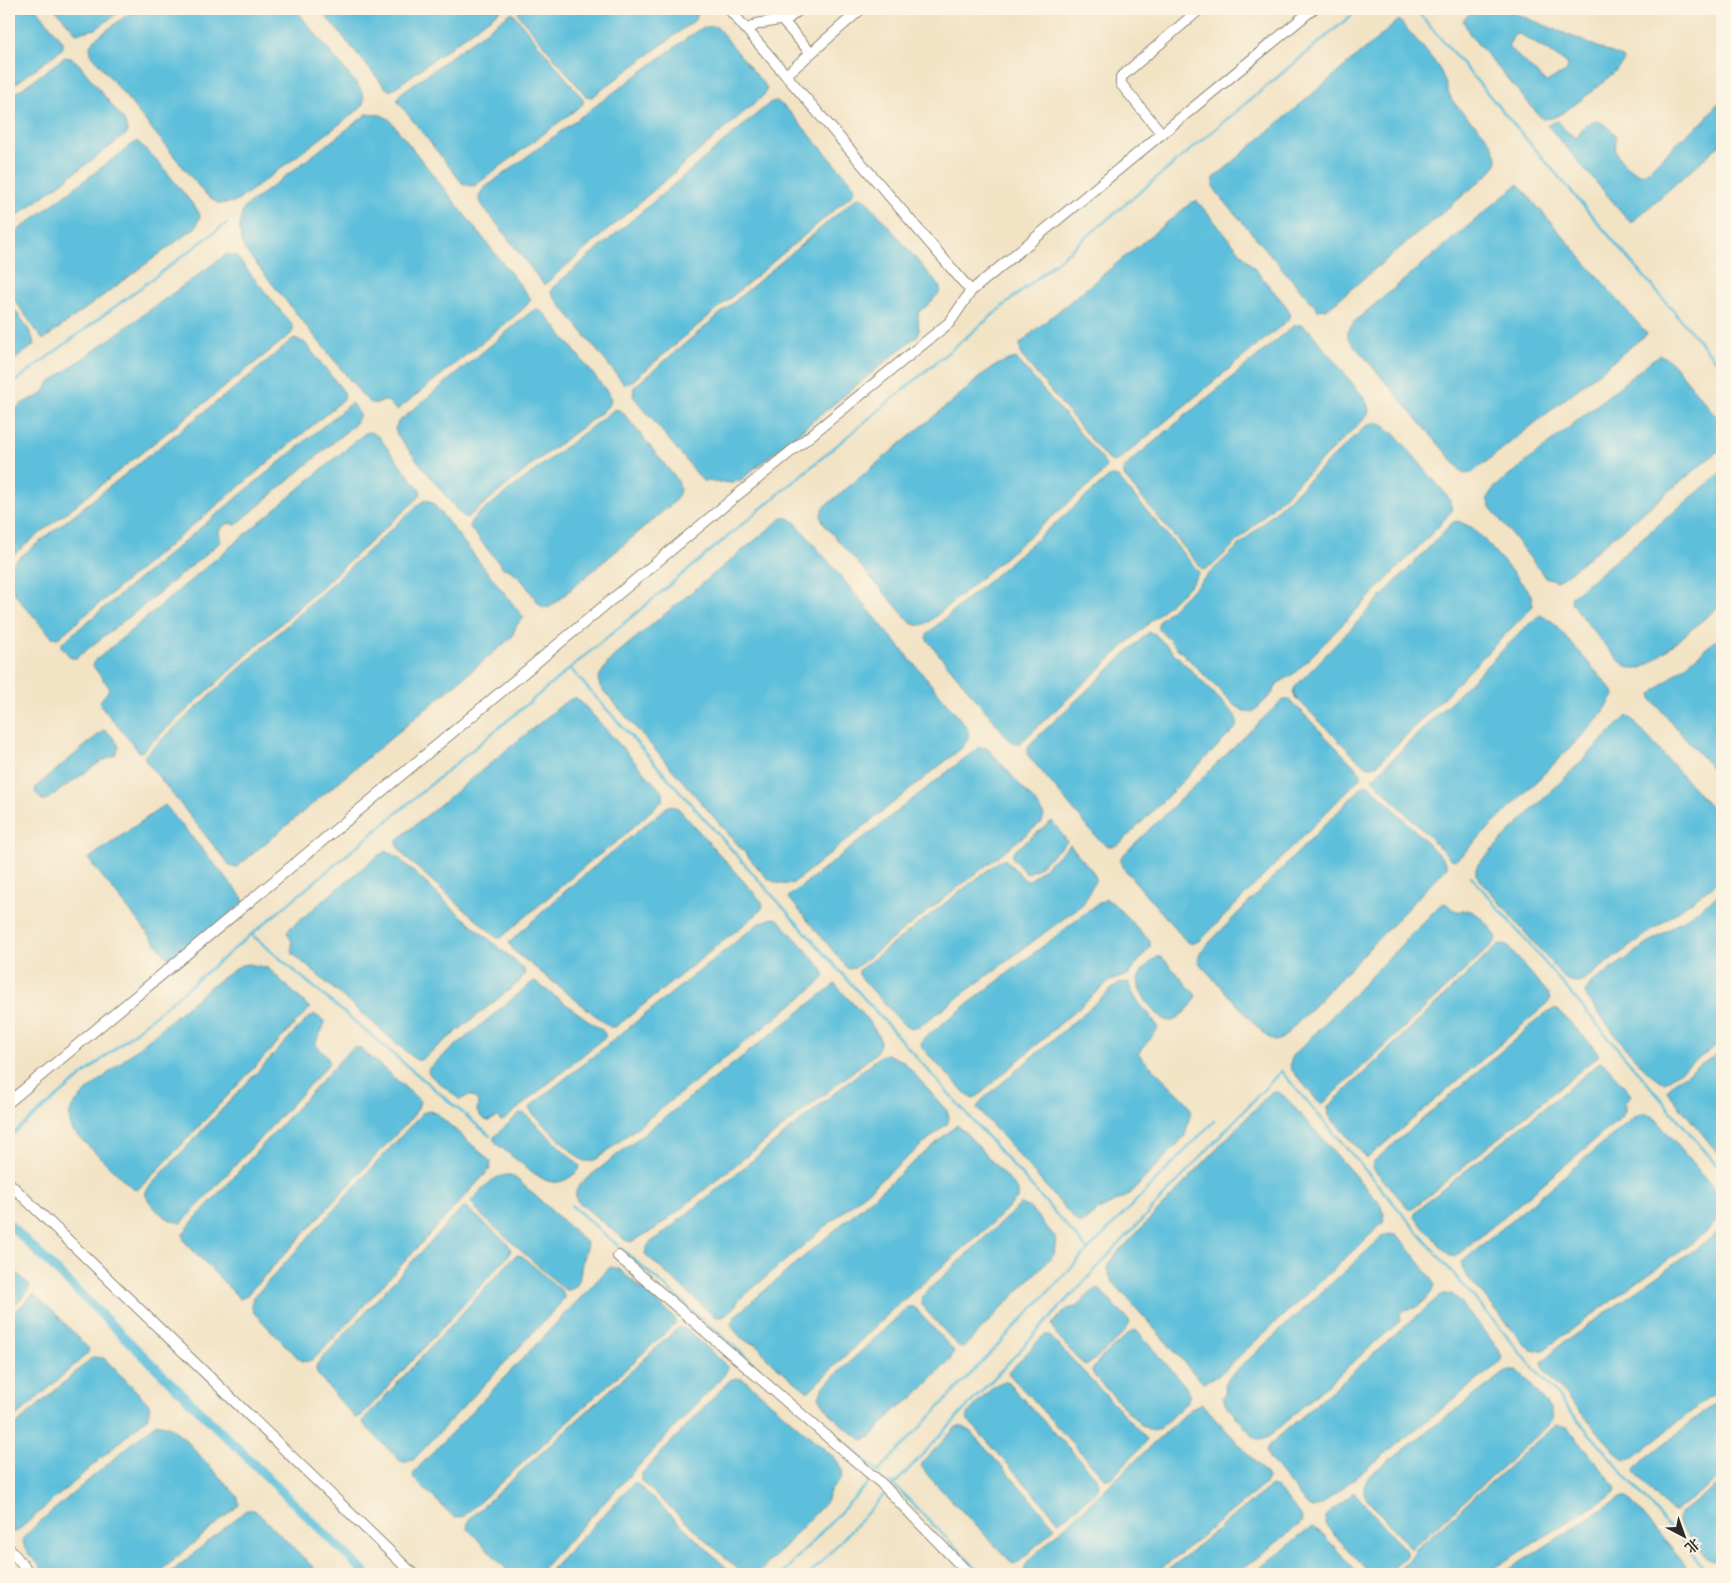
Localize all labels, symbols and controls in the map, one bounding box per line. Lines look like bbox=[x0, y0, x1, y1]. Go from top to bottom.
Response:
north arrow bbox=[1658, 1510, 1708, 1560]
text: 北 bbox=[1682, 1535, 1702, 1556]

